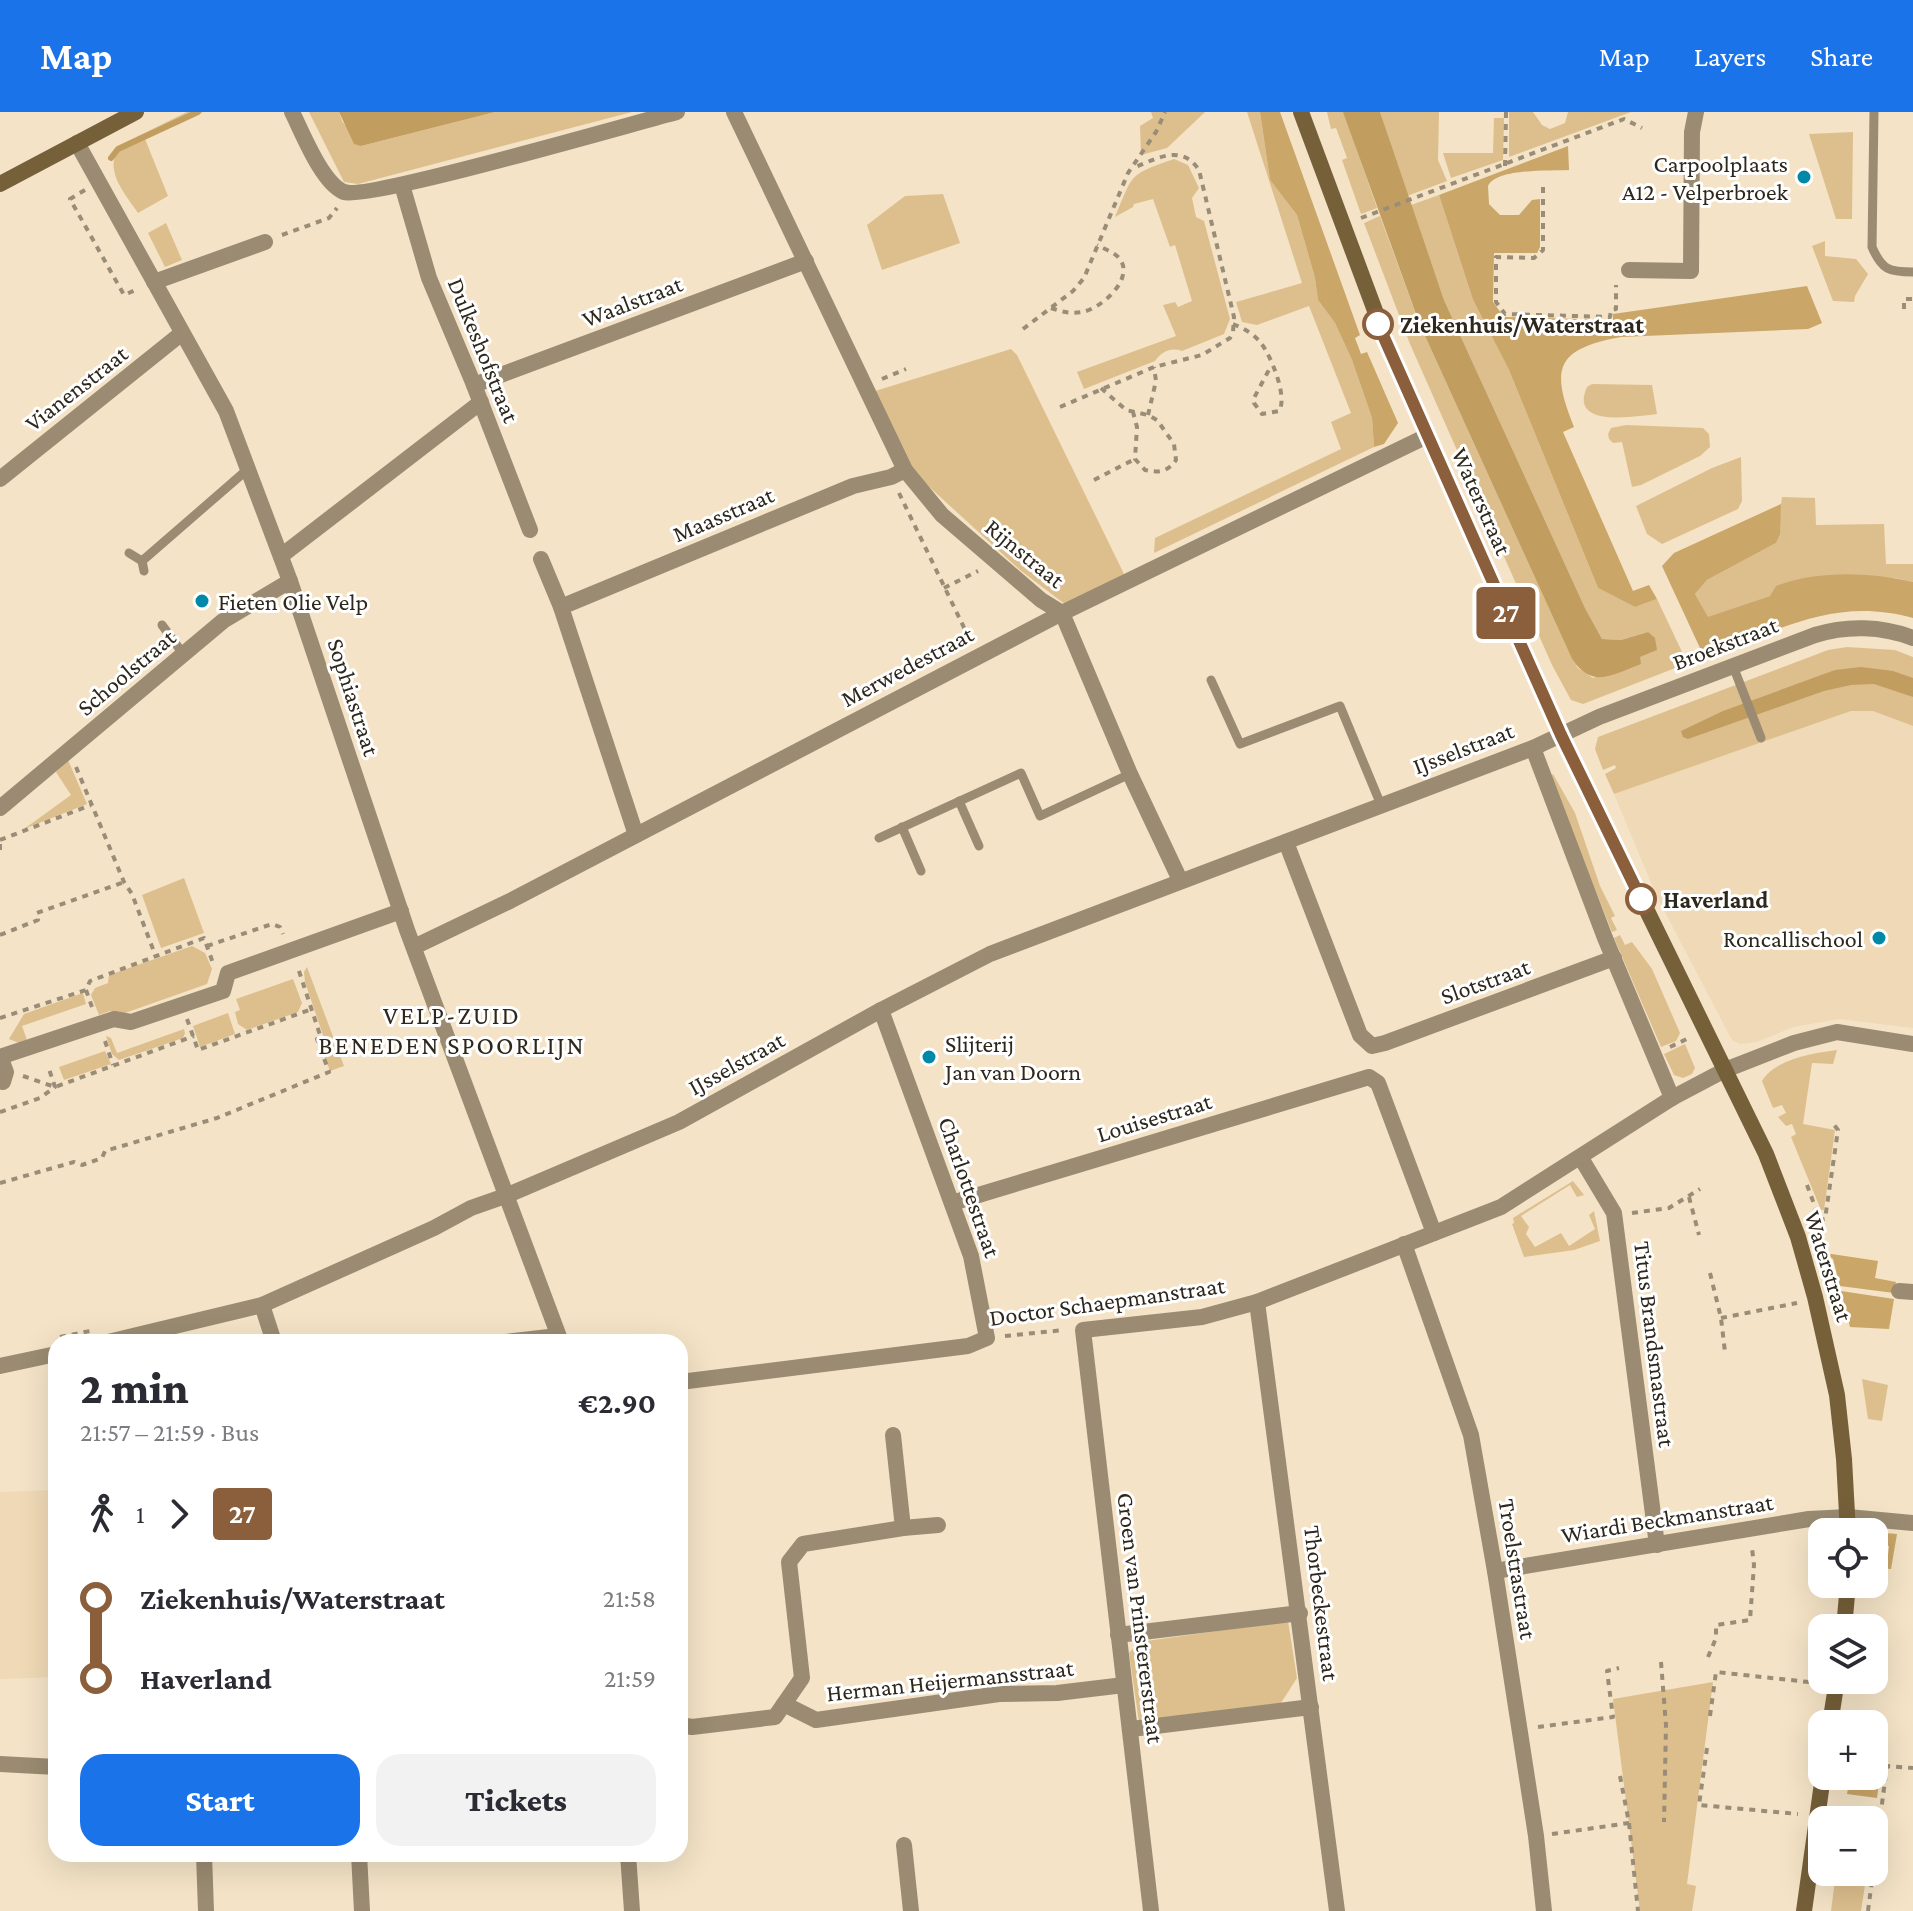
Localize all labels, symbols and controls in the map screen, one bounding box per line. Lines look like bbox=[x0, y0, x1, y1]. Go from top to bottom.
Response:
text: Map bbox=[40, 35, 113, 77]
text: Map bbox=[1599, 41, 1650, 72]
text: Layers bbox=[1694, 41, 1766, 72]
text: Share bbox=[1810, 41, 1873, 72]
place label: Carpoolplaats A12 - Velperbroek bbox=[1622, 150, 1789, 205]
marker: Carpoolplaats A12 - Velperbroek bbox=[1795, 168, 1813, 186]
street label: Waalstraat bbox=[578, 269, 687, 332]
street label: Dulkeshofstraat bbox=[443, 274, 526, 427]
marker: Ziekenhuis/Waterstraat bbox=[1363, 309, 1393, 339]
place label: Ziekenhuis/Waterstraat bbox=[1400, 311, 1644, 338]
street label: Vianenstraat bbox=[19, 339, 133, 436]
street label: Waterstraat bbox=[1446, 443, 1518, 560]
street label: Maasstraat bbox=[668, 480, 779, 547]
street label: Rijnstraat bbox=[980, 513, 1071, 594]
line badge: 27 bbox=[1470, 587, 1542, 639]
place label: Fieten Olie Velp bbox=[218, 588, 368, 615]
marker: Fieten Olie Velp bbox=[193, 592, 211, 610]
text: 27 bbox=[1492, 597, 1520, 628]
street label: Broekstraat bbox=[1669, 610, 1782, 675]
street label: Merwedestraat bbox=[836, 619, 979, 712]
street label: Schoolstraat bbox=[71, 623, 181, 721]
street label: Sophiastraat bbox=[322, 635, 386, 760]
street label: IJsselstraat bbox=[1409, 716, 1518, 780]
marker: Haverland bbox=[1626, 884, 1656, 914]
place label: Haverland bbox=[1663, 886, 1768, 913]
place label: Roncallischool bbox=[1723, 925, 1863, 952]
marker: Roncallischool bbox=[1870, 929, 1888, 947]
street label: Slotstraat bbox=[1437, 952, 1534, 1010]
district label: VELP-ZUID BENEDEN SPOORLIJN bbox=[318, 1001, 586, 1060]
street label: IJsselstraat bbox=[683, 1025, 790, 1100]
place label: Slijterij Jan van Doorn bbox=[943, 1030, 1081, 1085]
marker: Slijterij Jan van Doorn bbox=[920, 1048, 938, 1066]
street label: Louisestraat bbox=[1093, 1086, 1216, 1147]
street label: Charlottestraat bbox=[933, 1113, 1007, 1262]
street label: Waterstraat bbox=[1799, 1207, 1859, 1326]
street label: Titus Brandsmastraat bbox=[1629, 1240, 1681, 1449]
street label: Doctor Schaepmanstraat bbox=[987, 1271, 1228, 1331]
text: 2 min bbox=[80, 1364, 189, 1412]
text: €2.90 bbox=[578, 1386, 656, 1419]
text: 21:57 – 21:59 · Bus bbox=[80, 1418, 259, 1447]
street label: Wiardi Beckmanstraat bbox=[1559, 1488, 1776, 1548]
street label: Groen van Prinstererstraat bbox=[1112, 1491, 1170, 1746]
icon: walk bbox=[80, 1492, 124, 1536]
icon: forward bbox=[157, 1492, 201, 1536]
street label: Troelstrastraat bbox=[1494, 1497, 1543, 1642]
text: 27 bbox=[229, 1498, 256, 1529]
text: 1 bbox=[136, 1500, 145, 1529]
map controls bbox=[1808, 1518, 1888, 1886]
button: locate bbox=[1808, 1518, 1888, 1598]
street label: Thorbeckestraat bbox=[1299, 1524, 1345, 1683]
text: Ziekenhuis/Waterstraat bbox=[140, 1582, 445, 1615]
text: 21:58 bbox=[603, 1584, 656, 1613]
button: layers bbox=[1808, 1614, 1888, 1694]
street label: Herman Heijermansstraat bbox=[825, 1653, 1076, 1706]
text: Haverland bbox=[140, 1662, 272, 1695]
text: 21:59 bbox=[604, 1664, 656, 1693]
button: + bbox=[1808, 1710, 1888, 1790]
button: Start bbox=[80, 1754, 360, 1846]
button: Tickets bbox=[376, 1754, 656, 1846]
button: − bbox=[1808, 1806, 1888, 1886]

